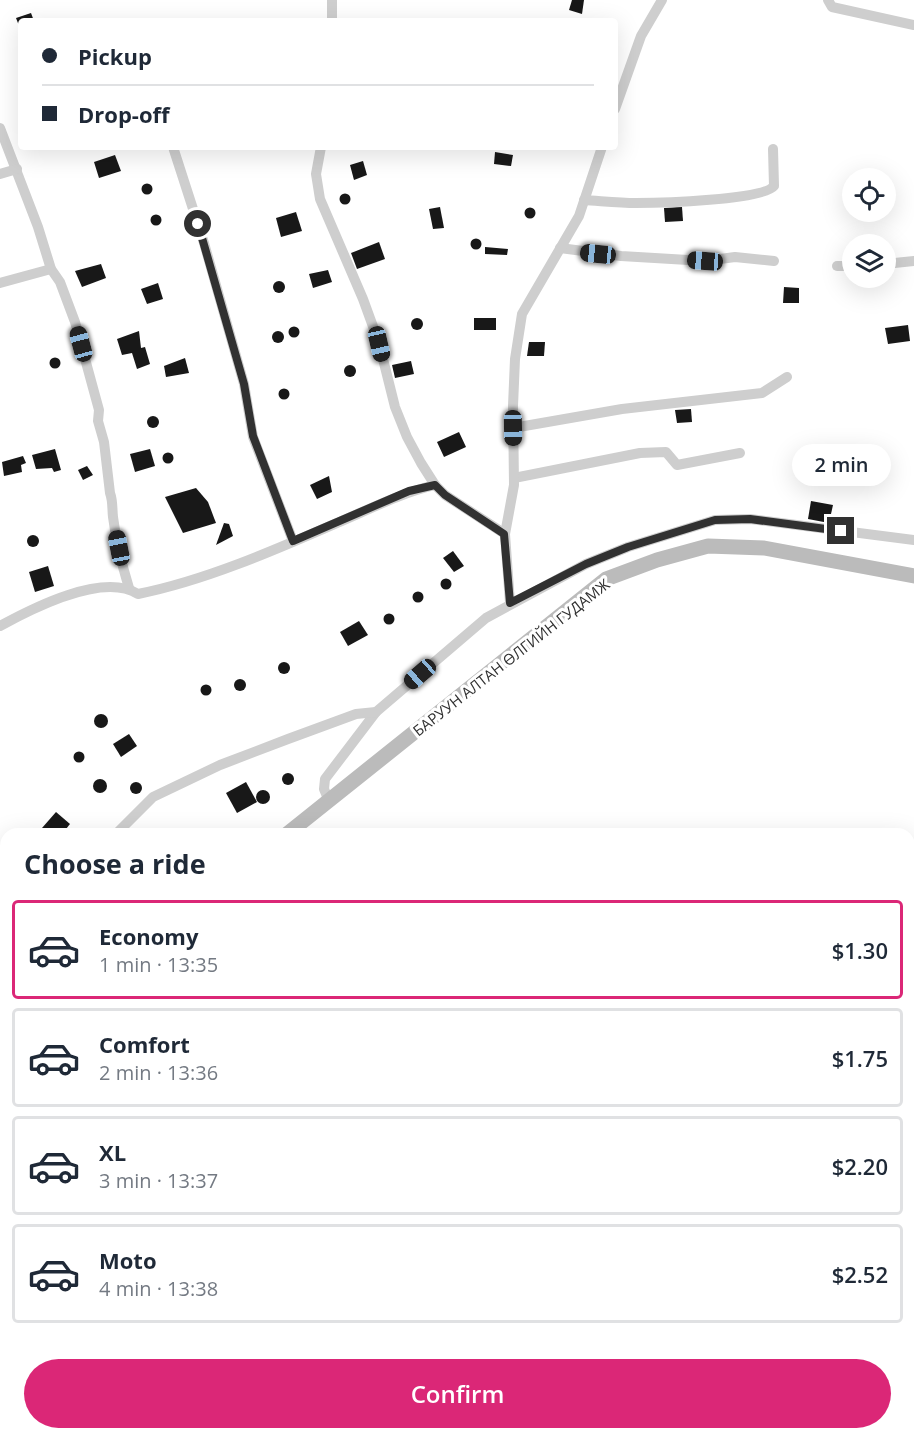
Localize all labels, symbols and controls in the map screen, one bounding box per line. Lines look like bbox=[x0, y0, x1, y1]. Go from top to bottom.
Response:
text: Pickup bbox=[78, 41, 152, 71]
text: Drop-off bbox=[78, 99, 170, 129]
map controls bbox=[842, 168, 896, 288]
button: locate bbox=[842, 168, 896, 222]
route start bbox=[184, 210, 211, 237]
button: layers bbox=[842, 234, 896, 288]
car bbox=[579, 243, 617, 265]
car bbox=[686, 251, 724, 271]
car bbox=[68, 324, 94, 364]
car bbox=[366, 324, 392, 364]
car bbox=[504, 410, 522, 446]
callout: 2 min bbox=[792, 444, 890, 486]
text: 2 min bbox=[815, 451, 869, 478]
route end bbox=[827, 517, 854, 544]
car bbox=[107, 529, 131, 567]
street label: БАРУУН АЛТАН ӨЛГИЙН ГУДАМЖ bbox=[408, 574, 614, 740]
car bbox=[401, 655, 439, 693]
text: Choose a ride bbox=[24, 845, 206, 882]
text: Economy bbox=[99, 921, 198, 951]
icon: car bbox=[27, 923, 81, 977]
text: $1.30 bbox=[832, 935, 888, 965]
text: 1 min · 13:35 bbox=[99, 951, 218, 978]
text: Comfort bbox=[99, 1029, 190, 1059]
icon: car bbox=[27, 1031, 81, 1085]
text: $1.75 bbox=[832, 1043, 888, 1073]
text: 2 min · 13:36 bbox=[99, 1059, 218, 1086]
text: XL bbox=[99, 1137, 126, 1167]
icon: car bbox=[27, 1139, 81, 1193]
text: $2.20 bbox=[832, 1151, 888, 1181]
text: 3 min · 13:37 bbox=[99, 1167, 218, 1194]
text: Moto bbox=[99, 1245, 157, 1275]
icon: car bbox=[27, 1247, 81, 1301]
text: $2.52 bbox=[832, 1259, 888, 1289]
text: 4 min · 13:38 bbox=[99, 1275, 218, 1302]
button: Confirm bbox=[24, 1359, 891, 1428]

